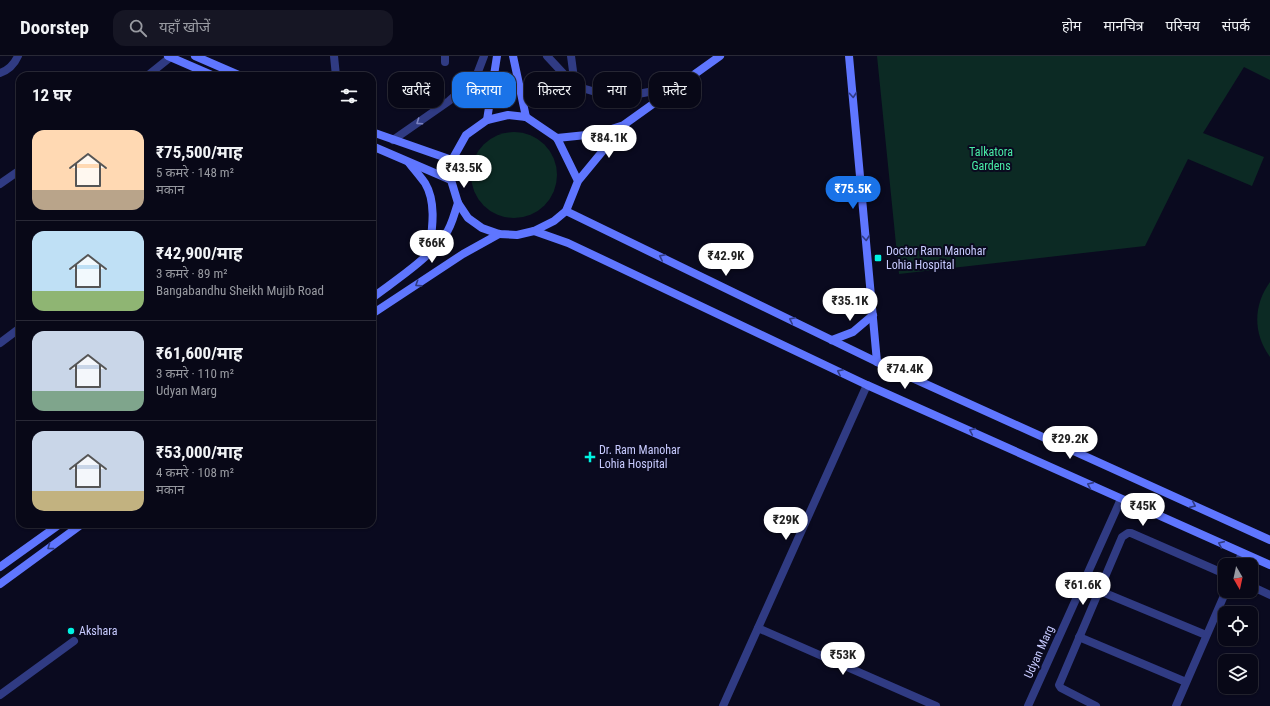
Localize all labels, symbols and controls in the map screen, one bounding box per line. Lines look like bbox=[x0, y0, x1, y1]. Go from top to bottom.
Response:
search box bbox=[113, 10, 393, 46]
text: Doorstep bbox=[20, 16, 89, 39]
icon: search bbox=[127, 17, 149, 39]
text: यहाँ खोजें bbox=[159, 18, 210, 36]
text: होम bbox=[1062, 18, 1081, 34]
text: मानचित्र bbox=[1103, 18, 1144, 34]
text: परिचय bbox=[1166, 18, 1200, 34]
text: संपर्क bbox=[1222, 18, 1250, 34]
chip: खरीदें bbox=[388, 72, 444, 108]
chip: किराया bbox=[452, 72, 516, 108]
chip: फ़िल्टर bbox=[524, 72, 585, 108]
chip: नया bbox=[593, 72, 641, 108]
chip: फ़्लैट bbox=[649, 72, 701, 108]
text: 12 घर bbox=[32, 85, 72, 105]
icon: filters bbox=[338, 85, 360, 107]
one-way arrow bbox=[848, 92, 857, 98]
one-way arrow bbox=[417, 117, 424, 124]
pin: ₹84.1K bbox=[576, 125, 642, 159]
text: ₹84.1K bbox=[591, 130, 627, 145]
text: ₹75,500/माह bbox=[156, 142, 243, 162]
park label: Talkatora Gardens bbox=[969, 145, 1013, 173]
icon: home bbox=[64, 146, 112, 194]
pin: ₹43.5K bbox=[431, 155, 497, 189]
text: ₹43.5K bbox=[446, 160, 482, 175]
text: 5 कमरे · 148 m² bbox=[156, 165, 234, 180]
pin: ₹75.5K bbox=[820, 176, 886, 210]
text: ₹75.5K bbox=[835, 181, 871, 196]
text: मकान bbox=[156, 182, 184, 197]
pin: ₹66K bbox=[408, 230, 456, 264]
text: ₹66K bbox=[419, 235, 445, 250]
one-way arrow bbox=[861, 235, 870, 241]
text: ₹42,900/माह bbox=[156, 243, 243, 263]
pin: ₹42.9K bbox=[693, 243, 759, 277]
place label: Doctor Ram Manohar Lohia Hospital bbox=[886, 244, 986, 272]
icon: home bbox=[64, 247, 112, 295]
text: ₹42.9K bbox=[708, 248, 744, 263]
marker: Doctor Ram Manohar Lohia Hospital bbox=[873, 253, 883, 263]
one-way arrow bbox=[659, 255, 667, 262]
text: 3 कमरे · 89 m² bbox=[156, 266, 228, 281]
one-way arrow bbox=[415, 279, 422, 286]
text: Bangabandhu Sheikh Mujib Road bbox=[156, 283, 324, 298]
pin: ₹35.1K bbox=[817, 288, 883, 322]
text: ₹35.1K bbox=[832, 293, 868, 308]
one-way arrow bbox=[789, 317, 796, 325]
text: ₹61,600/माह bbox=[156, 343, 243, 363]
icon: home bbox=[64, 347, 112, 395]
pin: ₹74.4K bbox=[872, 356, 938, 390]
text: ₹74.4K bbox=[887, 361, 923, 376]
text: 3 कमरे · 110 m² bbox=[156, 366, 234, 381]
one-way arrow bbox=[837, 369, 845, 377]
text: Udyan Marg bbox=[156, 383, 217, 398]
pin: ₹29.2K bbox=[1037, 426, 1103, 460]
one-way arrow bbox=[968, 428, 975, 436]
text: ₹29.2K bbox=[1052, 431, 1088, 446]
text: ₹53,000/माह bbox=[156, 442, 243, 462]
place label: Dr. Ram Manohar Lohia Hospital bbox=[599, 443, 681, 471]
icon: home bbox=[64, 447, 112, 495]
marker: Dr. Ram Manohar Lohia Hospital bbox=[584, 451, 596, 463]
text: 4 कमरे · 108 m² bbox=[156, 465, 234, 480]
text: मकान bbox=[156, 482, 184, 497]
one-way arrow bbox=[1087, 482, 1094, 490]
pin: ₹45K bbox=[1119, 493, 1167, 527]
text: ₹45K bbox=[1130, 498, 1156, 513]
one-way arrow bbox=[1190, 501, 1197, 509]
pin: ₹29K bbox=[762, 507, 810, 541]
text: ₹29K bbox=[773, 512, 799, 527]
one-way arrow bbox=[1218, 541, 1226, 549]
one-way arrow bbox=[48, 542, 55, 549]
north arrow bbox=[1218, 558, 1258, 598]
map controls bbox=[1218, 558, 1258, 694]
pin: ₹61.6K bbox=[1050, 572, 1116, 606]
text: ₹61.6K bbox=[1065, 577, 1101, 592]
button: locate bbox=[1218, 606, 1258, 646]
street label: Udyan Marg bbox=[1021, 623, 1057, 681]
place label: Akshara bbox=[79, 624, 118, 638]
marker: Akshara bbox=[66, 626, 76, 636]
pin: ₹53K bbox=[819, 642, 867, 676]
text: ₹53K bbox=[830, 647, 856, 662]
button: layers bbox=[1218, 654, 1258, 694]

